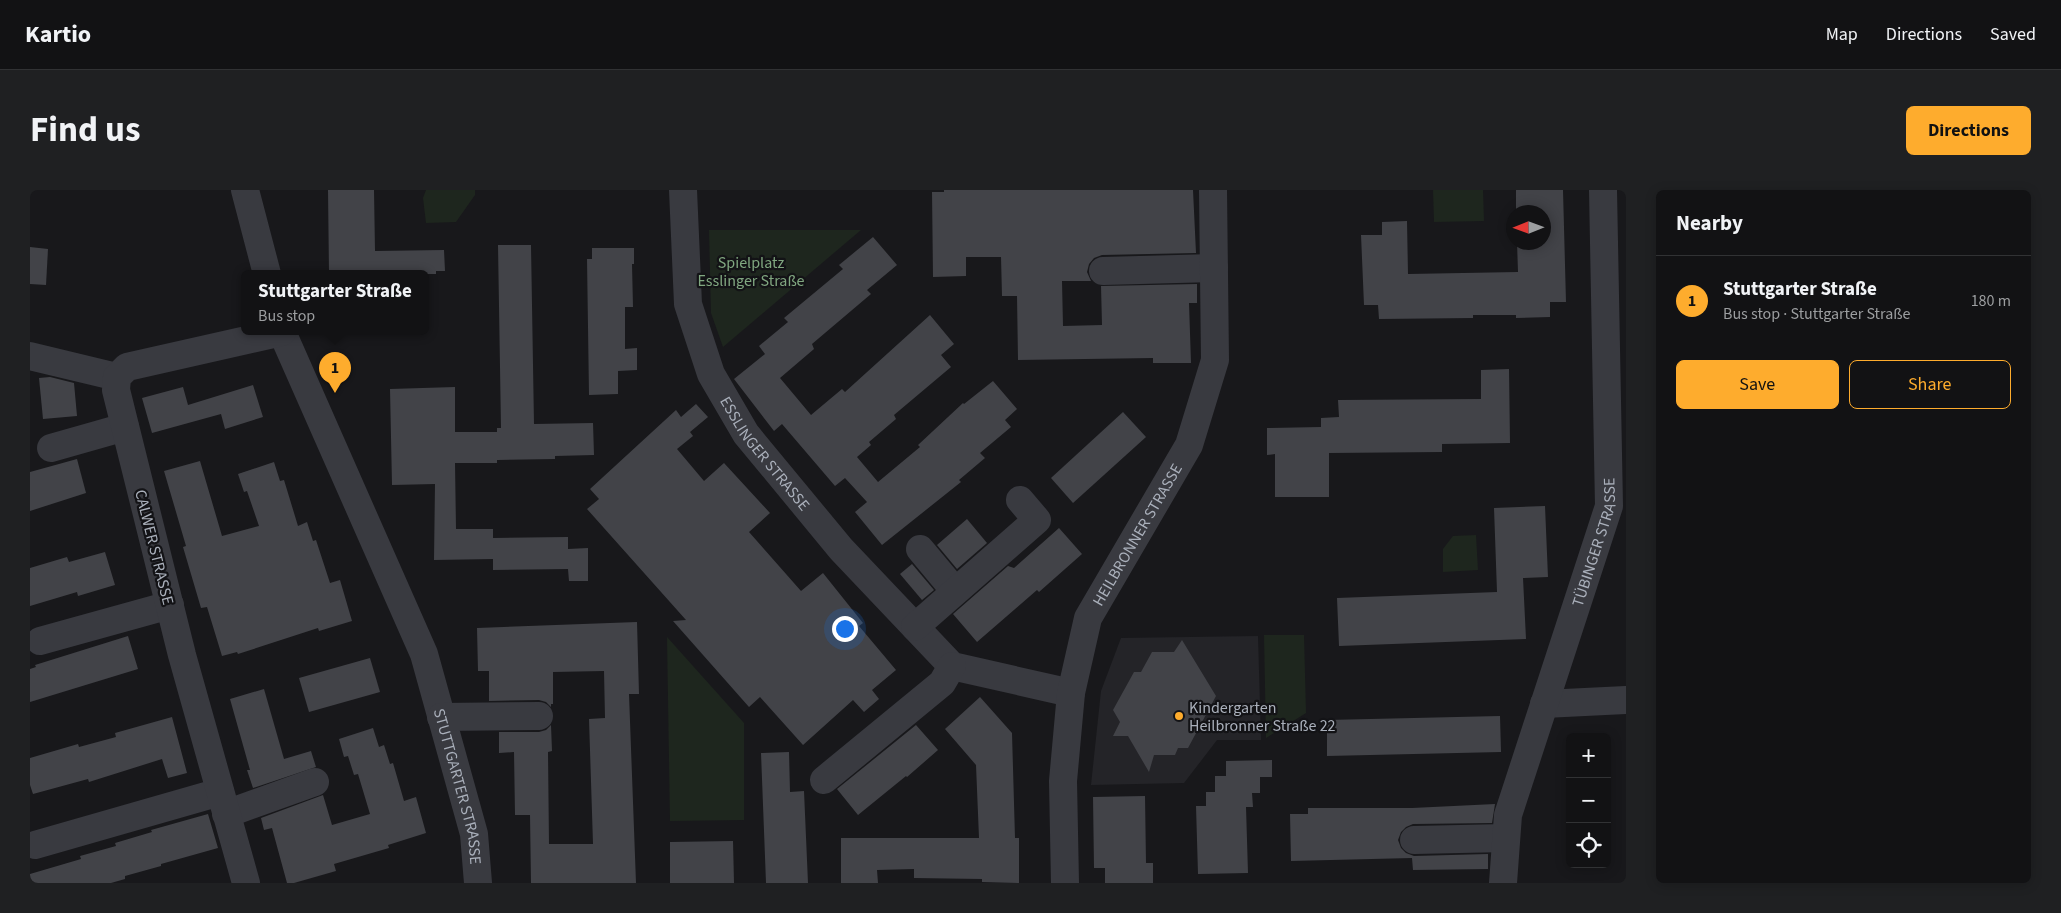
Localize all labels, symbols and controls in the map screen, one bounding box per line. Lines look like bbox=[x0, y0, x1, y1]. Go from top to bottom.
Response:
text: Kartio bbox=[25, 17, 91, 52]
text: Map bbox=[1826, 22, 1858, 47]
text: Directions bbox=[1886, 22, 1962, 47]
text: Saved bbox=[1990, 22, 2036, 47]
text: Find us bbox=[30, 105, 140, 155]
button: Directions bbox=[1906, 106, 2031, 155]
north arrow bbox=[1506, 205, 1551, 250]
text: Nearby bbox=[1676, 208, 1743, 238]
park label: Spielplatz Esslinger Straße bbox=[697, 252, 805, 292]
popup bbox=[241, 270, 429, 335]
text: Stuttgarter Straße bbox=[1723, 276, 1877, 303]
text: Stuttgarter Straße bbox=[258, 278, 412, 305]
text: 1 bbox=[1688, 290, 1696, 312]
text: 180 m bbox=[1971, 290, 2011, 312]
text: Bus stop · Stuttgarter Straße bbox=[1723, 303, 1910, 325]
text: Bus stop bbox=[258, 305, 315, 327]
pin: 1 bbox=[319, 352, 351, 393]
button: Save bbox=[1676, 360, 1839, 409]
button: Share bbox=[1849, 360, 2011, 409]
street label: ESSLINGER STRASSE bbox=[714, 392, 815, 516]
street label: HEILBRONNER STRASSE bbox=[1087, 460, 1188, 610]
street label: TÜBINGER STRASSE bbox=[1567, 477, 1621, 610]
street label: CALWER STRASSE bbox=[129, 487, 179, 607]
your location bbox=[832, 616, 858, 642]
place label: Kindergarten Heilbronner Straße 22 bbox=[1189, 697, 1336, 737]
street label: STUTTGARTER STRASSE bbox=[428, 706, 486, 865]
marker: Kindergarten Heilbronner Straße 22 bbox=[1173, 710, 1185, 722]
map controls bbox=[1566, 733, 1611, 868]
button: + bbox=[1566, 733, 1611, 778]
button: − bbox=[1566, 778, 1611, 823]
button: locate bbox=[1566, 823, 1611, 868]

